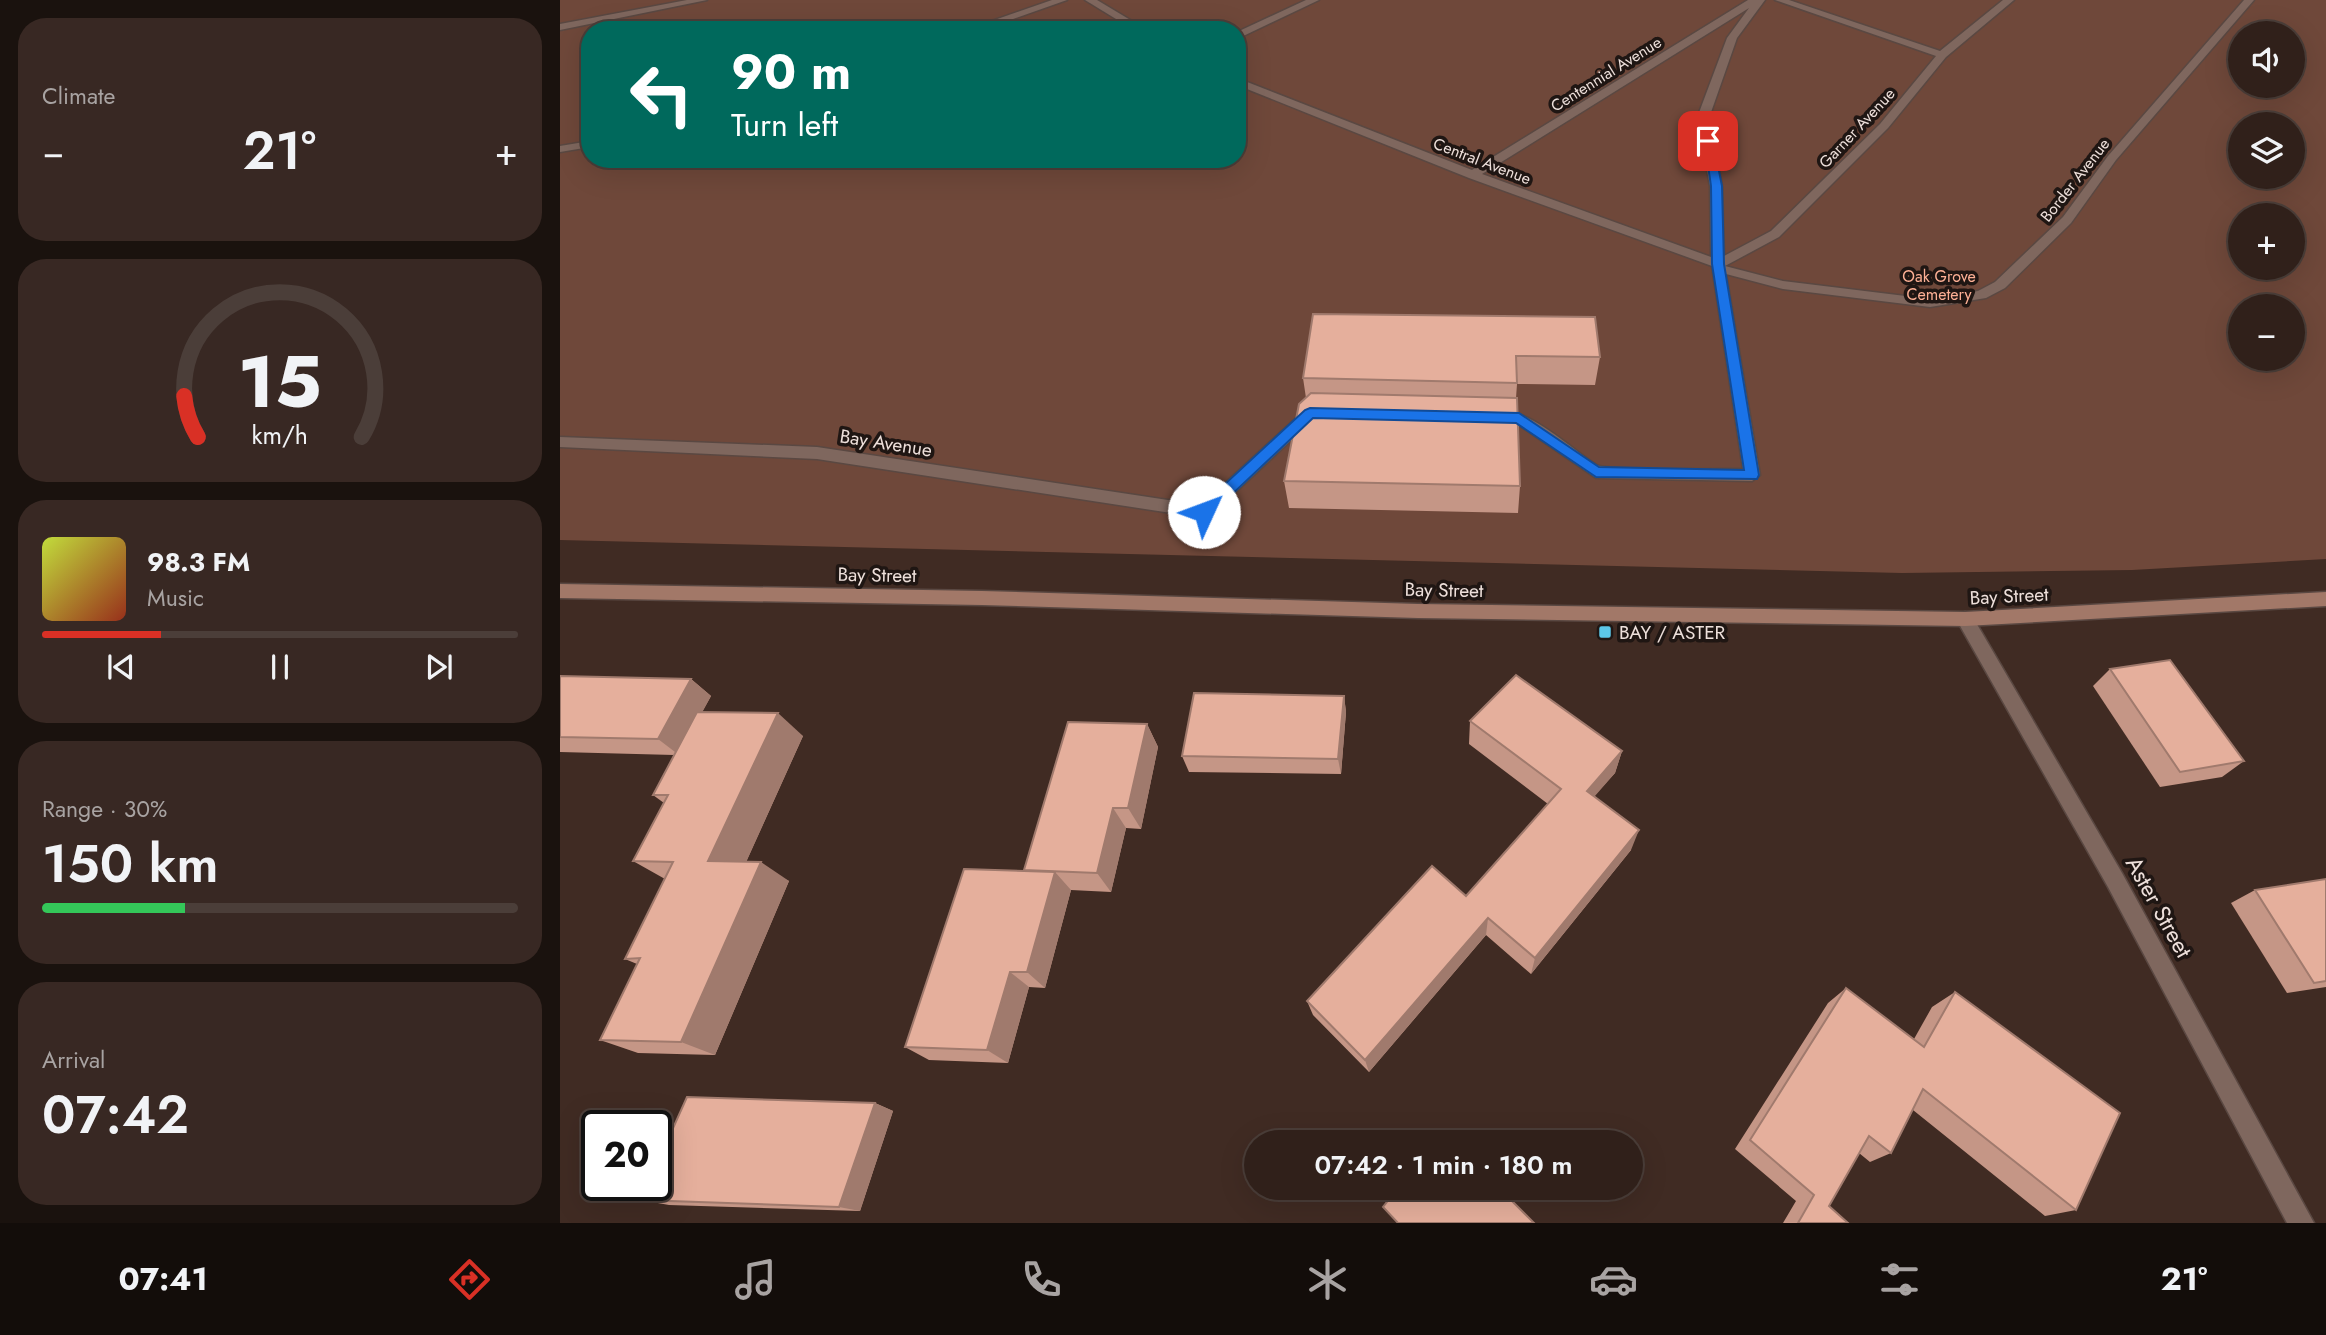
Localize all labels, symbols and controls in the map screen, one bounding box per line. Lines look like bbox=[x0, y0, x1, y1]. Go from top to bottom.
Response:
map controls bbox=[2228, 21, 2305, 371]
button: sound bbox=[2228, 21, 2305, 98]
street label: Centennial Avenue bbox=[1546, 31, 1666, 117]
text: 90 m bbox=[731, 37, 851, 107]
icon: left bbox=[616, 49, 707, 140]
text: Climate bbox=[42, 79, 115, 113]
street label: Garner Avenue bbox=[1814, 83, 1900, 173]
text: Turn left bbox=[731, 102, 838, 148]
pin bbox=[1678, 111, 1738, 171]
button: layers bbox=[2228, 112, 2305, 189]
text: 21° bbox=[243, 113, 316, 189]
icon: arrive bbox=[1689, 122, 1727, 160]
text: − bbox=[42, 124, 64, 179]
text: + bbox=[495, 124, 518, 179]
street label: Central Avenue bbox=[1430, 132, 1534, 190]
street label: Border Avenue bbox=[2035, 133, 2115, 227]
button: + bbox=[2228, 203, 2305, 280]
park label: Oak Grove Cemetery bbox=[1902, 265, 1976, 306]
button: − bbox=[2228, 294, 2305, 371]
text: 15 bbox=[238, 329, 322, 434]
text: km/h bbox=[252, 416, 308, 452]
street label: Bay Avenue bbox=[838, 422, 934, 464]
position arrow bbox=[1167, 475, 1241, 549]
text: 98.3 FM bbox=[147, 543, 250, 581]
street label: Bay Street bbox=[837, 561, 917, 589]
street label: Bay Street bbox=[1404, 576, 1484, 604]
street label: Bay Street bbox=[1969, 580, 2050, 612]
text: Music bbox=[147, 581, 204, 615]
place label: BAY / ASTER bbox=[1619, 619, 1726, 646]
marker: BAY / ASTER bbox=[1597, 624, 1613, 640]
icon: previous bbox=[102, 648, 140, 686]
icon: pause bbox=[261, 648, 299, 686]
icon: next bbox=[420, 648, 458, 686]
text: Range · 30% bbox=[42, 792, 167, 826]
text: 150 km bbox=[42, 826, 219, 902]
street label: Aster Street bbox=[2117, 850, 2201, 964]
text: Arrival bbox=[42, 1043, 105, 1077]
text: 07:42 bbox=[42, 1077, 189, 1153]
speed limit sign: 20 bbox=[581, 1110, 672, 1201]
text: 07:42 · 1 min · 180 m bbox=[1314, 1146, 1573, 1184]
icon: directions bbox=[445, 1255, 494, 1304]
icon: music bbox=[731, 1255, 780, 1304]
icon: phone bbox=[1017, 1255, 1066, 1304]
icon: climate bbox=[1303, 1255, 1352, 1304]
icon: car bbox=[1589, 1255, 1638, 1304]
icon: filters bbox=[1875, 1255, 1924, 1304]
text: 07:41 bbox=[118, 1256, 208, 1302]
text: 21° bbox=[2161, 1256, 2207, 1302]

